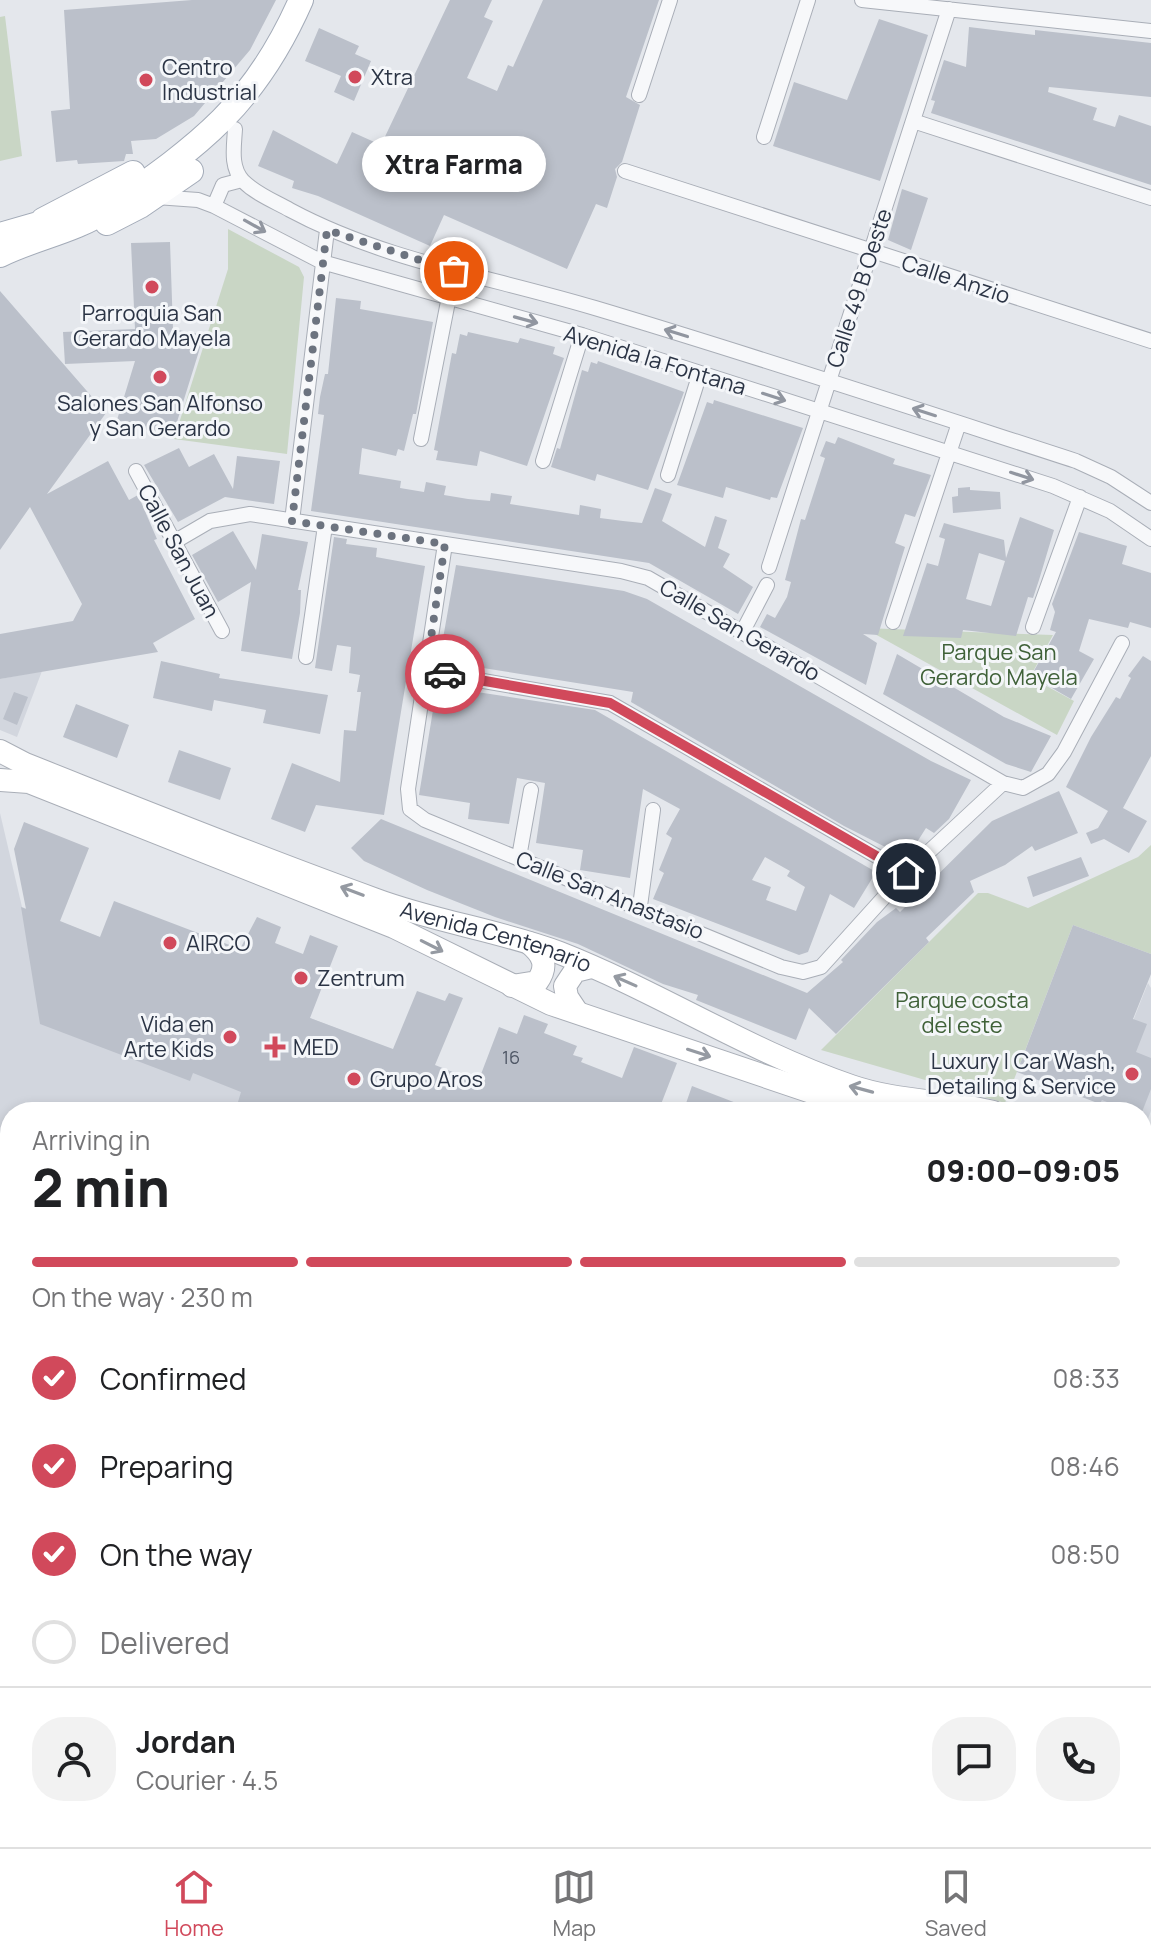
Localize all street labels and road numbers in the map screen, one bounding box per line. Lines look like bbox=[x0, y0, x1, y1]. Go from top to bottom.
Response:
street label: Calle 49 B Oeste bbox=[819, 204, 899, 371]
street label: Calle Anzio bbox=[898, 247, 1014, 311]
street label: Avenida la Fontana bbox=[560, 318, 750, 402]
street label: Calle San Juan bbox=[131, 479, 227, 623]
street label: Calle San Gerardo bbox=[654, 572, 826, 688]
street label: Calle San Anastasio bbox=[512, 844, 708, 946]
street label: Avenida Centenario bbox=[397, 894, 596, 979]

